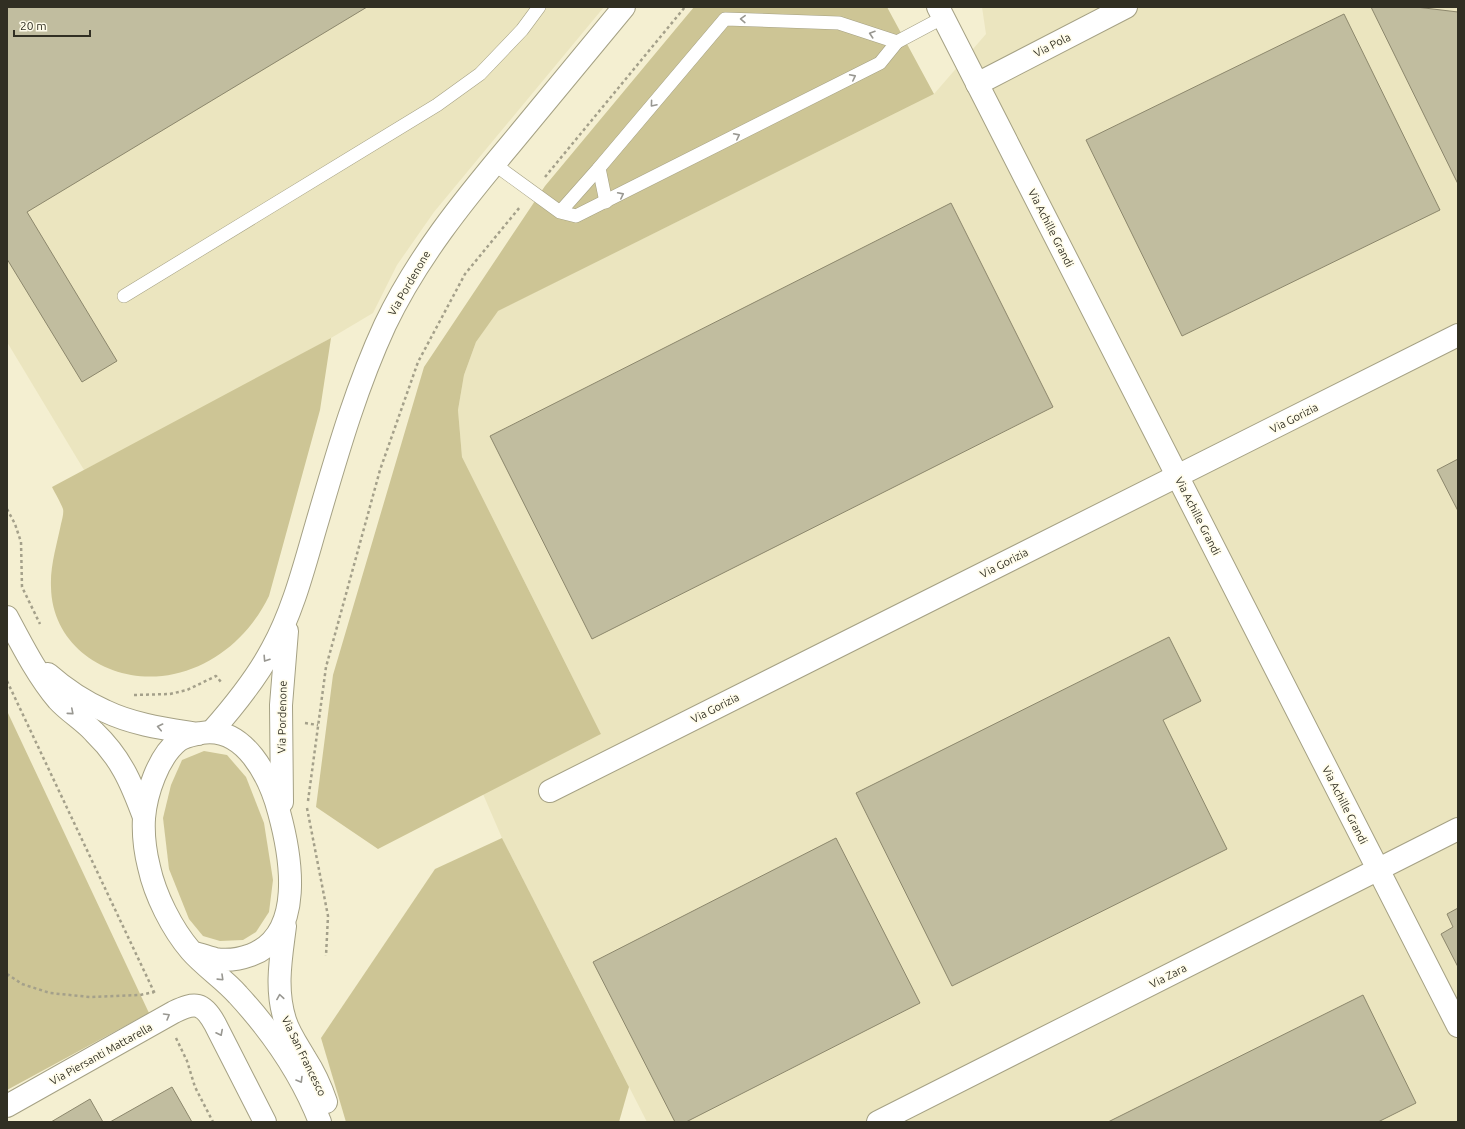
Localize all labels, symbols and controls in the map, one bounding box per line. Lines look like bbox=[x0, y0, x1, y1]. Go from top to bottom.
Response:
scale bar bbox=[14, 12, 90, 38]
one-way arrow bbox=[740, 15, 747, 24]
text: 20 m bbox=[20, 19, 47, 32]
one-way arrow bbox=[868, 30, 875, 39]
street label: Via Pola bbox=[1032, 31, 1072, 59]
one-way arrow bbox=[849, 74, 857, 82]
one-way arrow bbox=[651, 99, 658, 106]
one-way arrow bbox=[733, 133, 741, 141]
street label: Via Achille Grandi bbox=[1026, 187, 1076, 269]
one-way arrow bbox=[617, 192, 625, 199]
street label: Via Pordenone bbox=[386, 248, 432, 318]
street label: Via Gorizia bbox=[1268, 401, 1320, 435]
street label: Via Achille Grandi bbox=[1173, 475, 1223, 557]
street label: Via Gorizia bbox=[978, 546, 1030, 580]
one-way arrow bbox=[263, 655, 271, 662]
street label: Via Pordenone bbox=[275, 680, 289, 754]
street label: Via Gorizia bbox=[689, 691, 741, 725]
one-way arrow bbox=[66, 708, 74, 715]
one-way arrow bbox=[157, 724, 163, 732]
street label: Via Achille Grandi bbox=[1320, 764, 1370, 846]
street label: Via Zara bbox=[1148, 962, 1188, 990]
one-way arrow bbox=[216, 973, 224, 981]
one-way arrow bbox=[276, 994, 285, 1000]
one-way arrow bbox=[163, 1014, 170, 1021]
street label: Via San Francesco bbox=[279, 1014, 329, 1098]
street label: Via Piersanti Mattarella bbox=[48, 1021, 154, 1087]
one-way arrow bbox=[215, 1029, 223, 1037]
one-way arrow bbox=[295, 1076, 303, 1083]

